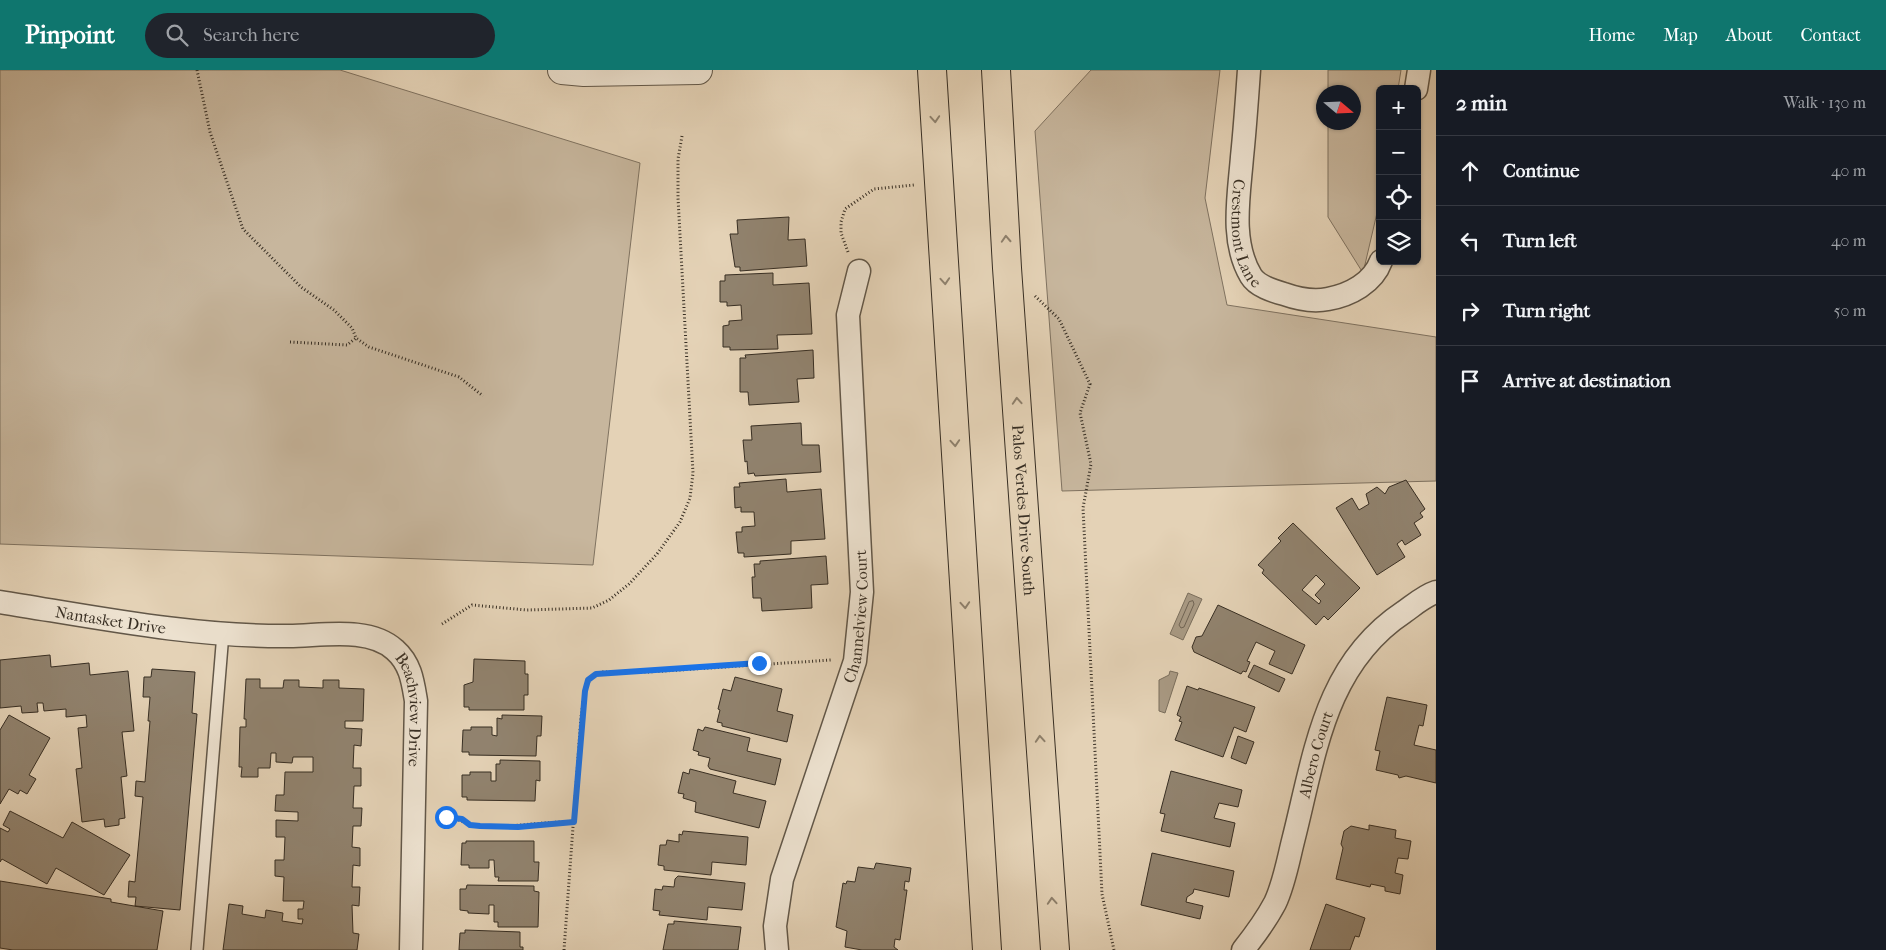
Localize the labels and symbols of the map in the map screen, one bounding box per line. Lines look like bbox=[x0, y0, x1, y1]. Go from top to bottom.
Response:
north arrow bbox=[1316, 85, 1361, 130]
one-way arrow bbox=[929, 115, 940, 123]
street label: Crestmont Lane bbox=[1228, 178, 1265, 292]
one-way arrow bbox=[1000, 235, 1011, 243]
one-way arrow bbox=[939, 277, 950, 285]
one-way arrow bbox=[1011, 397, 1022, 405]
street label: Palos Verdes Drive South bbox=[1009, 424, 1040, 596]
one-way arrow bbox=[950, 439, 961, 447]
street label: Channelview Court bbox=[839, 549, 872, 685]
one-way arrow bbox=[960, 601, 971, 609]
street label: Nantasket Drive bbox=[54, 602, 167, 637]
street label: Beachview Drive bbox=[392, 648, 426, 767]
route end bbox=[748, 652, 771, 675]
street label: Albero Court bbox=[1294, 708, 1337, 801]
one-way arrow bbox=[1035, 735, 1046, 743]
route start bbox=[435, 806, 458, 829]
one-way arrow bbox=[1046, 897, 1057, 905]

